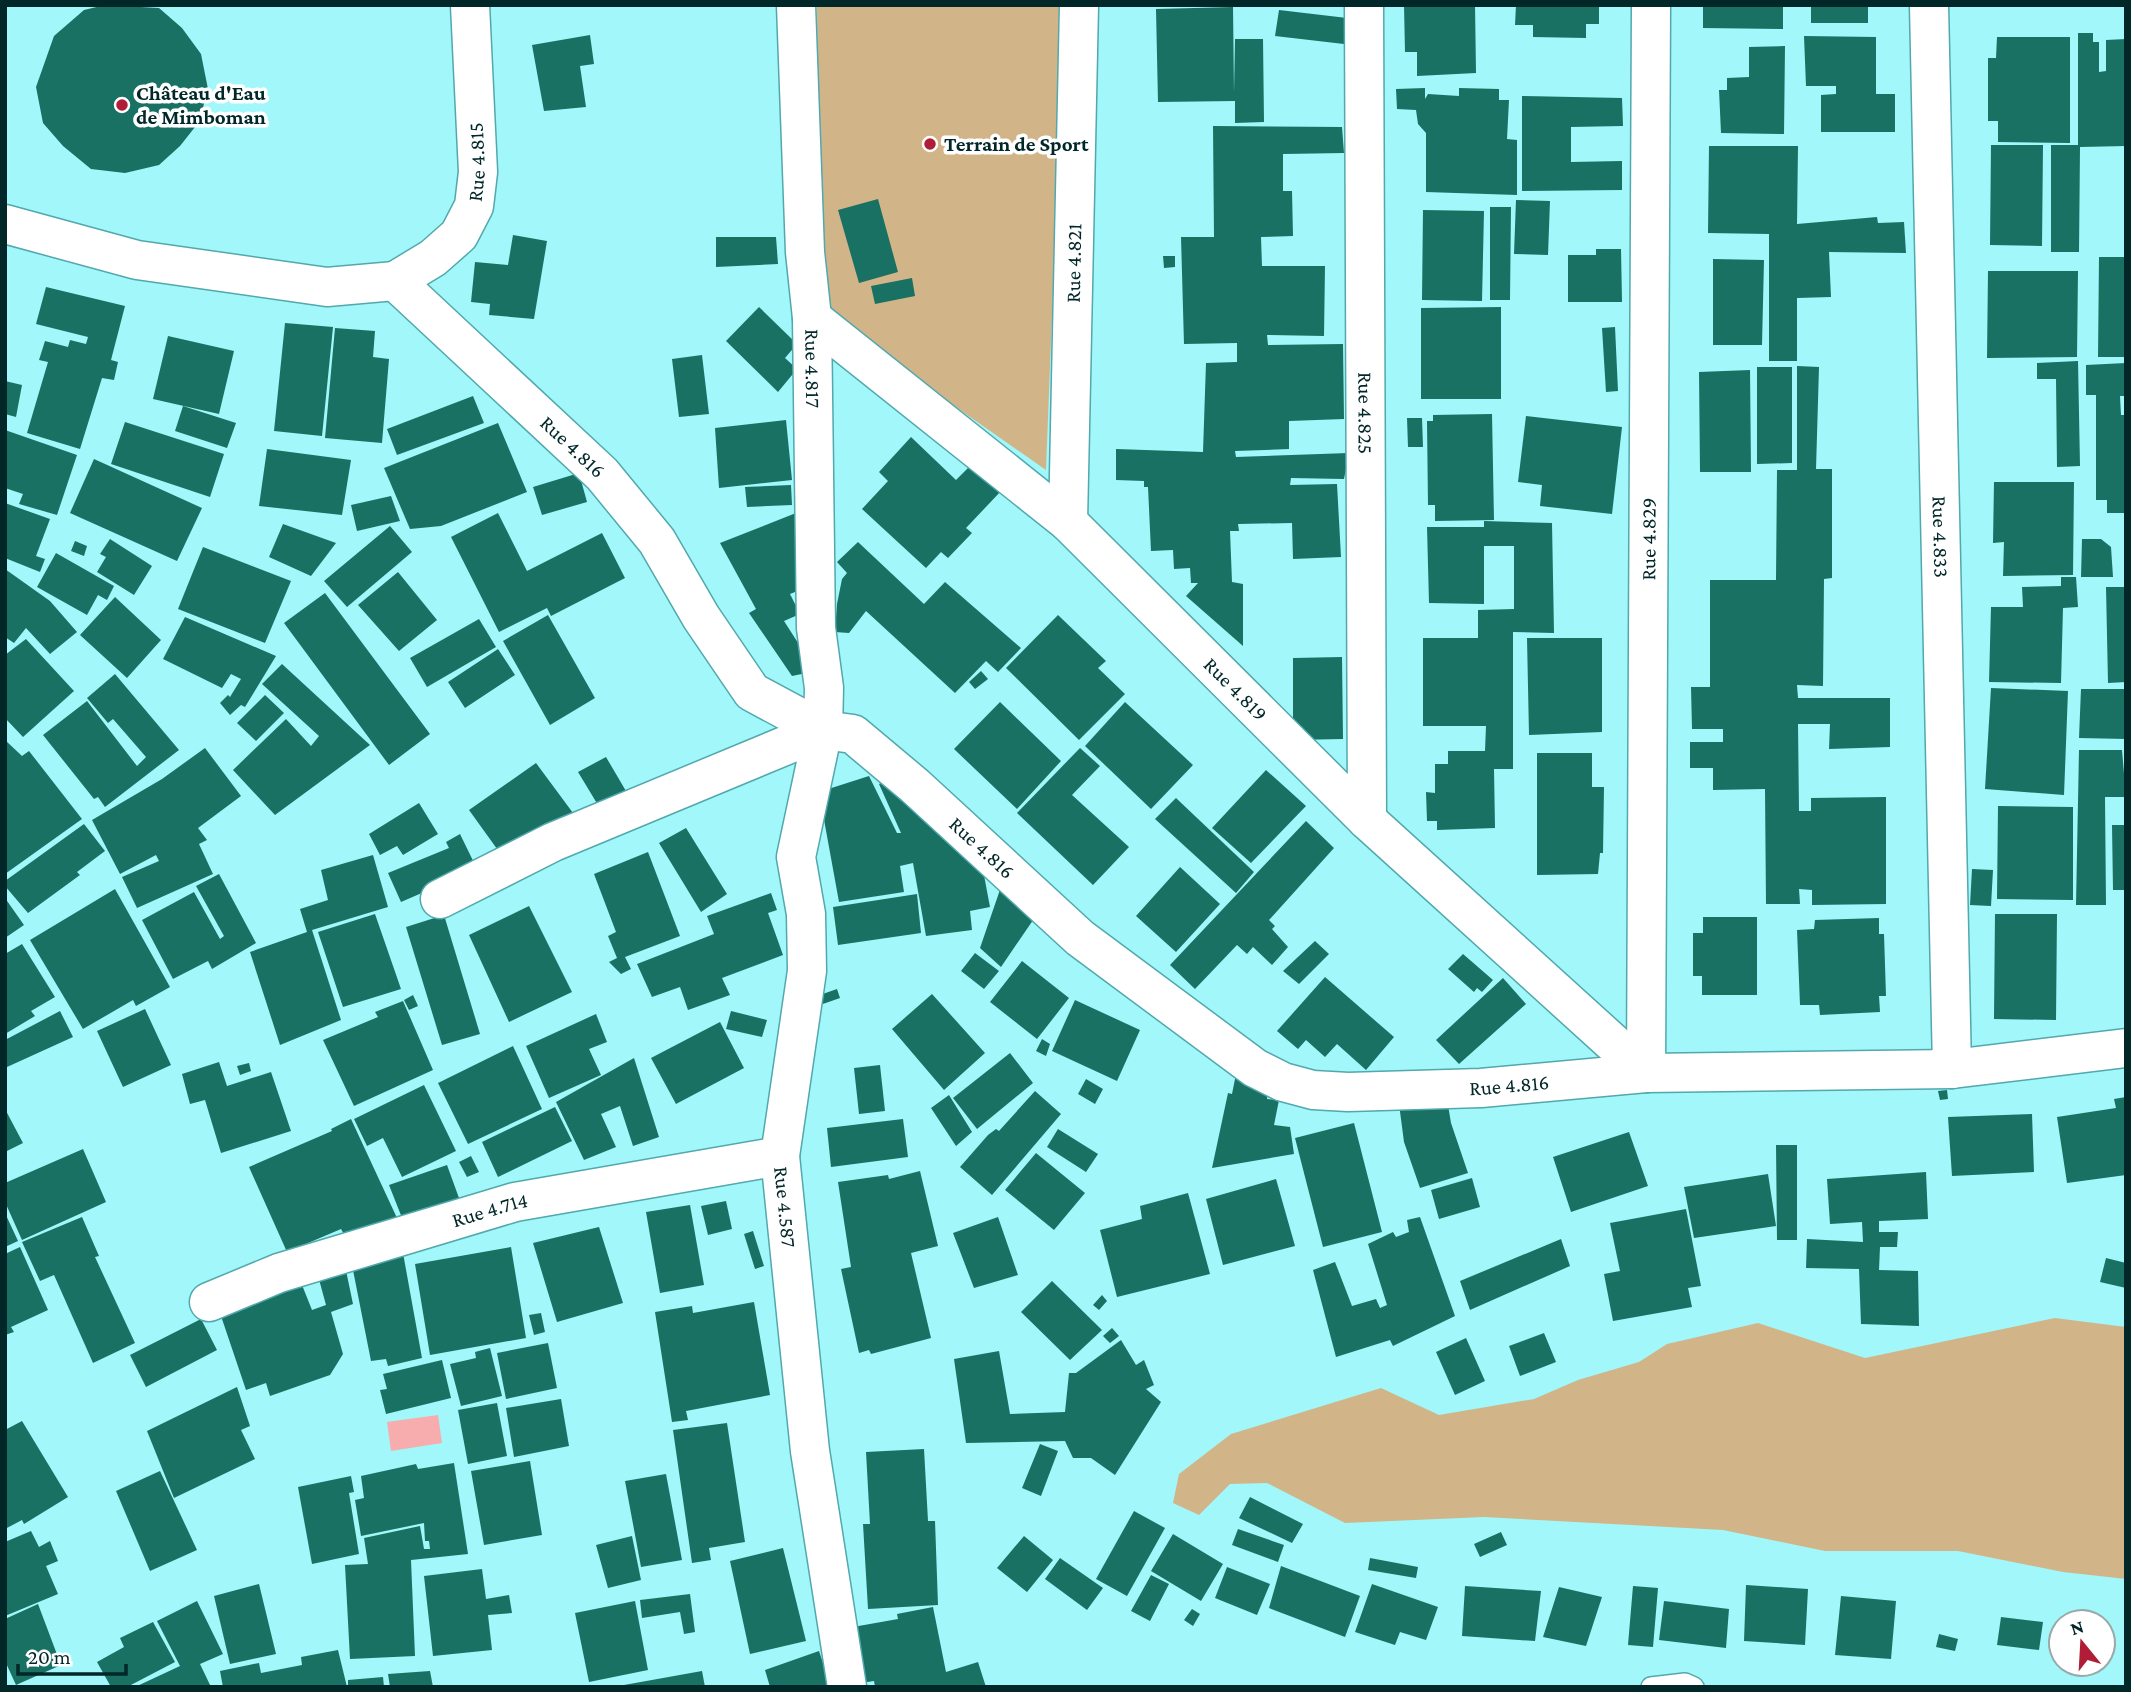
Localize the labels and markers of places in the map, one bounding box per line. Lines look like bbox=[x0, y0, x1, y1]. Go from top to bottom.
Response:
place label: Château d'Eau de Mimboman bbox=[136, 81, 266, 129]
marker: Château d'Eau de Mimboman bbox=[114, 97, 130, 113]
place label: Terrain de Sport bbox=[944, 132, 1089, 156]
marker: Terrain de Sport bbox=[922, 136, 938, 152]

